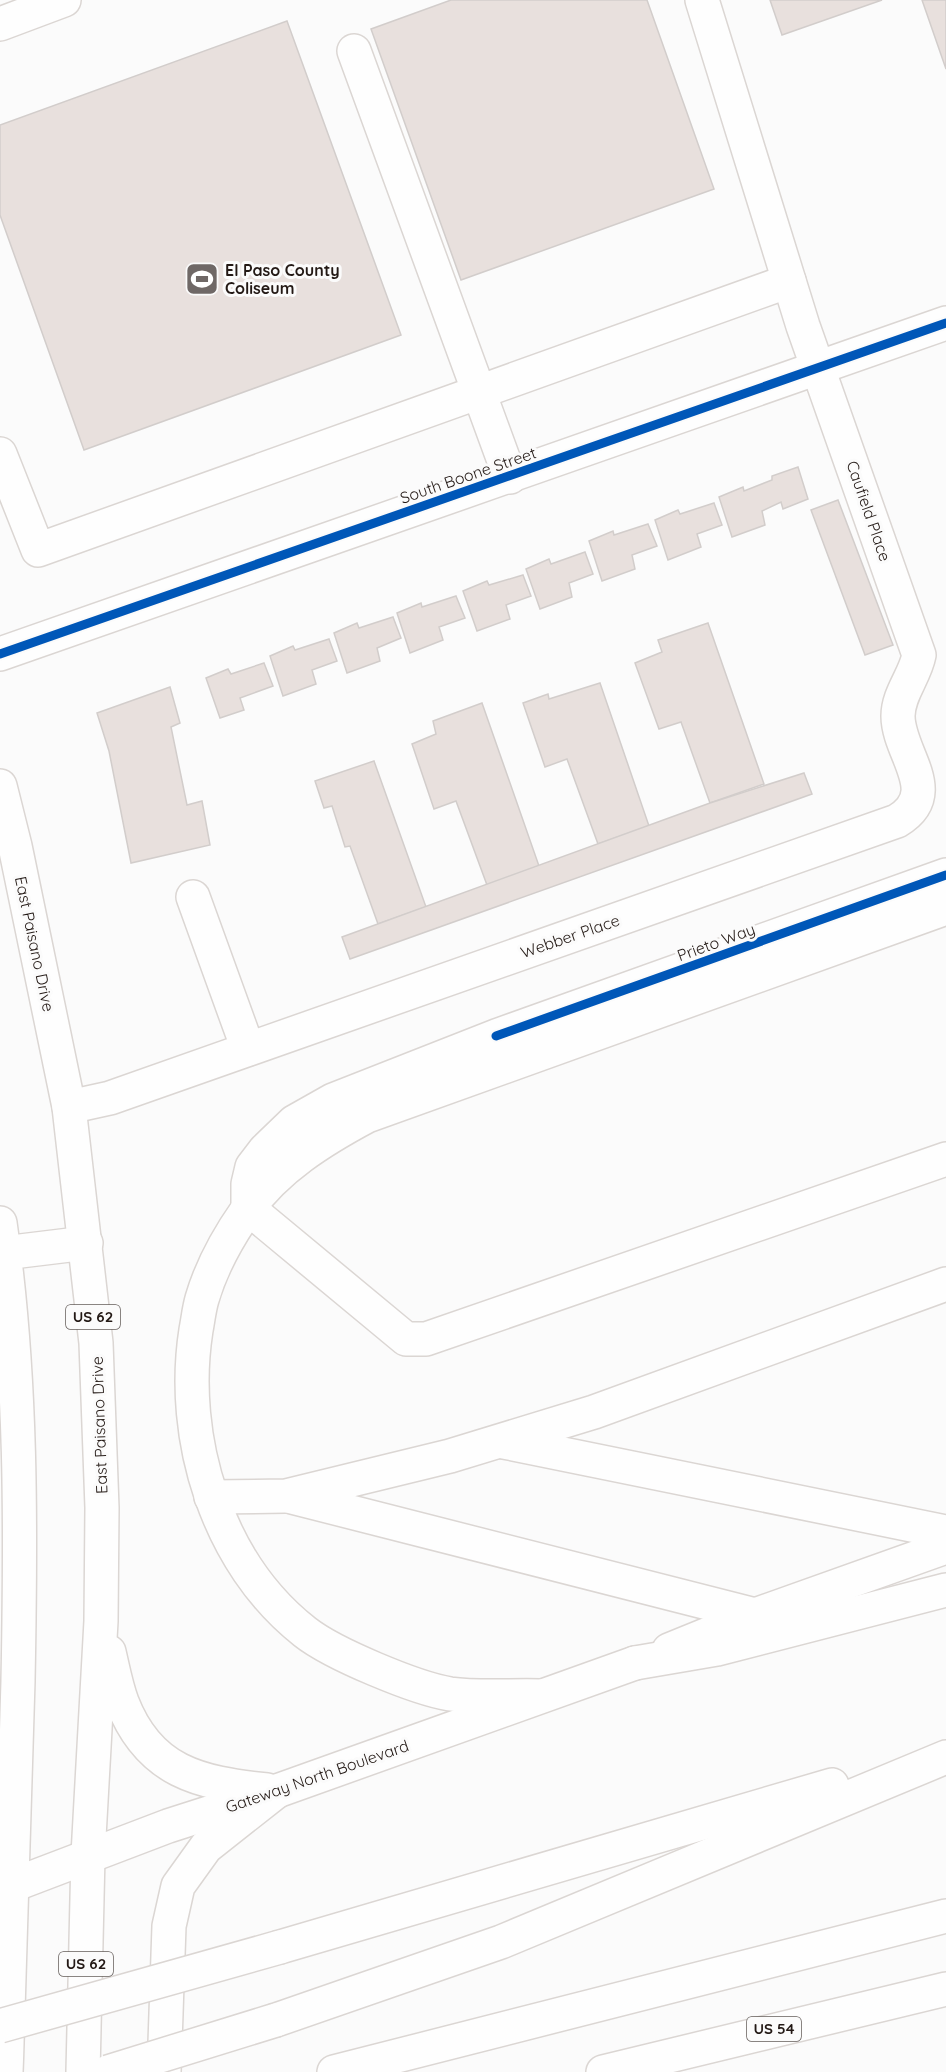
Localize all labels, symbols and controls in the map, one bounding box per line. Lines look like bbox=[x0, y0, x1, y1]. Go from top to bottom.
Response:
place label: El Paso County Coliseum bbox=[225, 260, 340, 298]
sports icon: El Paso County Coliseum bbox=[184, 261, 220, 297]
street label: South Boone Street bbox=[397, 442, 539, 508]
street label: Caufield Place bbox=[842, 458, 896, 564]
street label: East Paisano Drive bbox=[11, 875, 59, 1013]
street label: Webber Place bbox=[518, 910, 622, 962]
street label: Prieto Way bbox=[674, 919, 758, 965]
road number: US 62 bbox=[66, 1305, 120, 1329]
street label: East Paisano Drive bbox=[87, 1356, 111, 1494]
street label: Gateway North Boulevard bbox=[223, 1735, 411, 1817]
road number: US 62 bbox=[59, 1952, 113, 1976]
road number: US 54 bbox=[747, 2017, 801, 2041]

